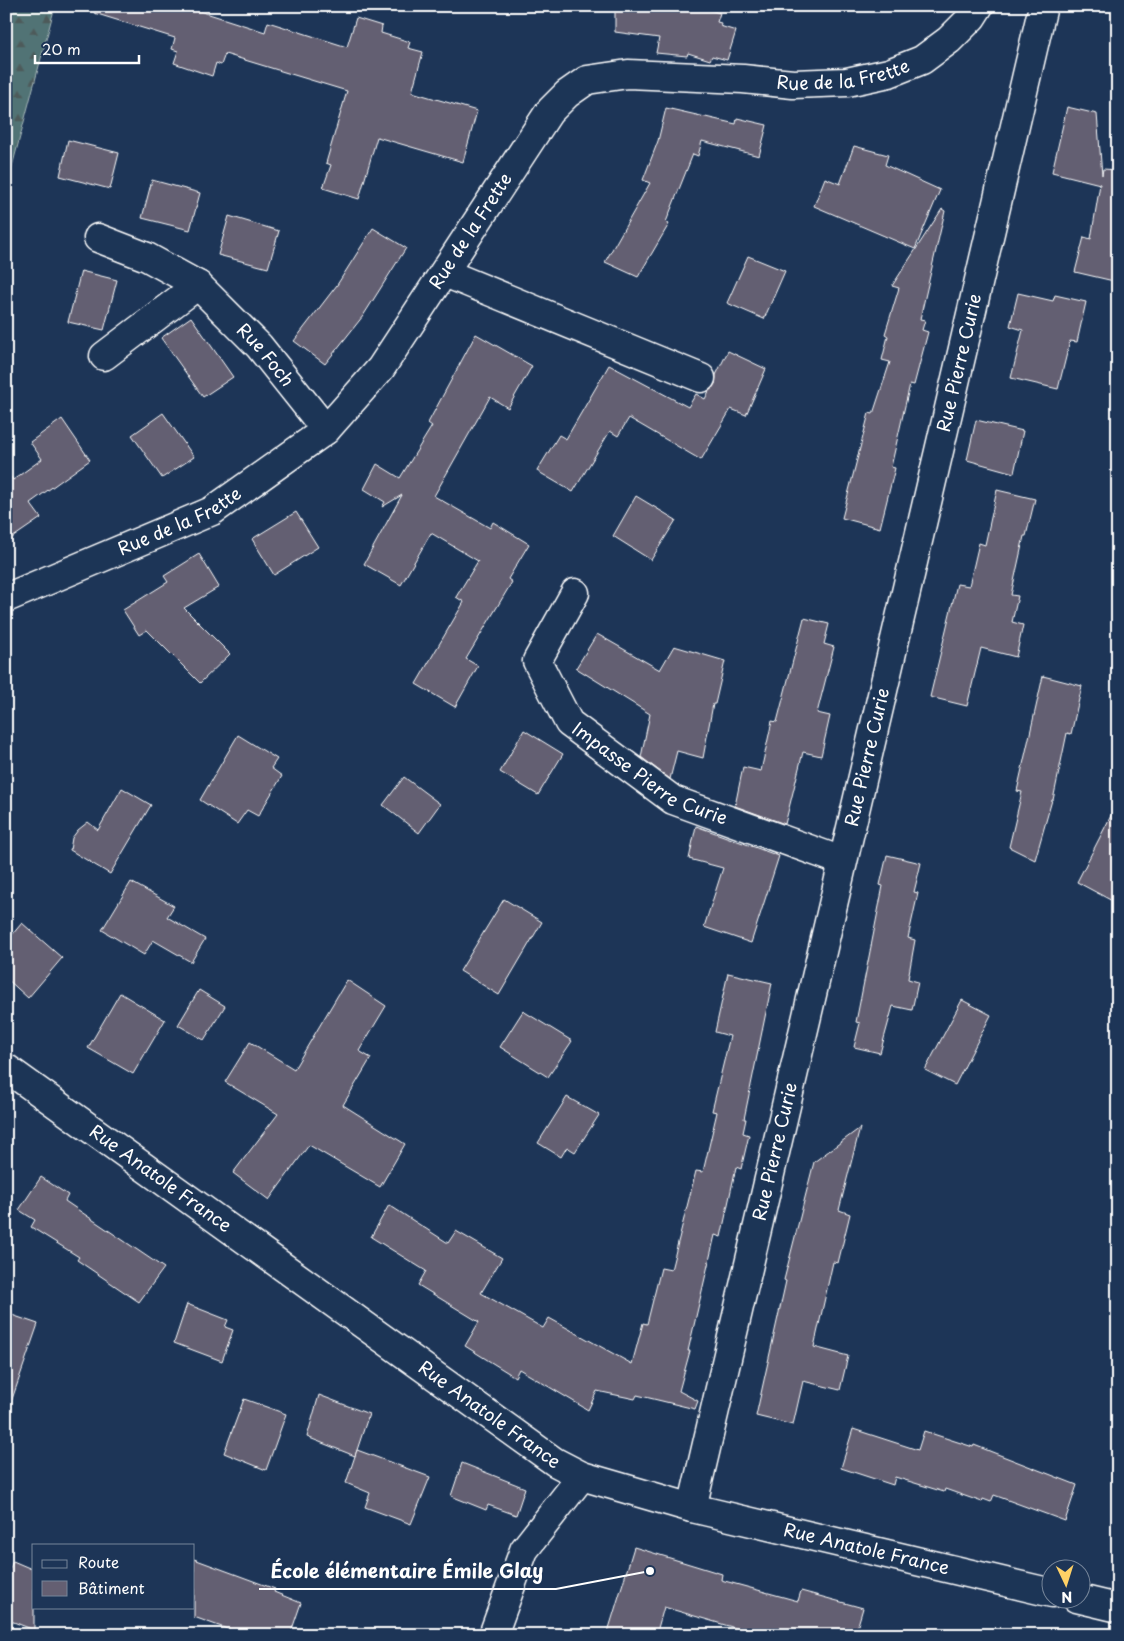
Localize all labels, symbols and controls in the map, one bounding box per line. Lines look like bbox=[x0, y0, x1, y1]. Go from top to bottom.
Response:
scale bar bbox=[35, 32, 139, 64]
text: 20 m bbox=[42, 37, 81, 60]
street label: Rue de la Frette bbox=[775, 51, 913, 96]
street label: Rue de la Frette bbox=[421, 167, 518, 294]
street label: Rue Pierre Curie bbox=[929, 291, 987, 434]
street label: Rue Foch bbox=[231, 316, 301, 392]
street label: Rue de la Frette bbox=[113, 479, 246, 561]
street label: Rue Pierre Curie bbox=[837, 685, 895, 829]
street label: Impasse Pierre Curie bbox=[567, 715, 732, 831]
street label: Rue Pierre Curie bbox=[745, 1079, 803, 1223]
street label: Rue Anatole France bbox=[85, 1117, 238, 1238]
street label: Rue Anatole France bbox=[414, 1353, 567, 1474]
street label: Rue Anatole France bbox=[781, 1515, 953, 1580]
legend bbox=[32, 1544, 195, 1608]
text: Route bbox=[78, 1550, 119, 1573]
callout: École élémentaire Émile Glay bbox=[259, 1555, 556, 1589]
text: École élémentaire Émile Glay bbox=[271, 1556, 543, 1584]
north arrow bbox=[1042, 1558, 1092, 1608]
text: Bâtiment bbox=[78, 1576, 145, 1599]
text: N bbox=[1061, 1587, 1073, 1608]

